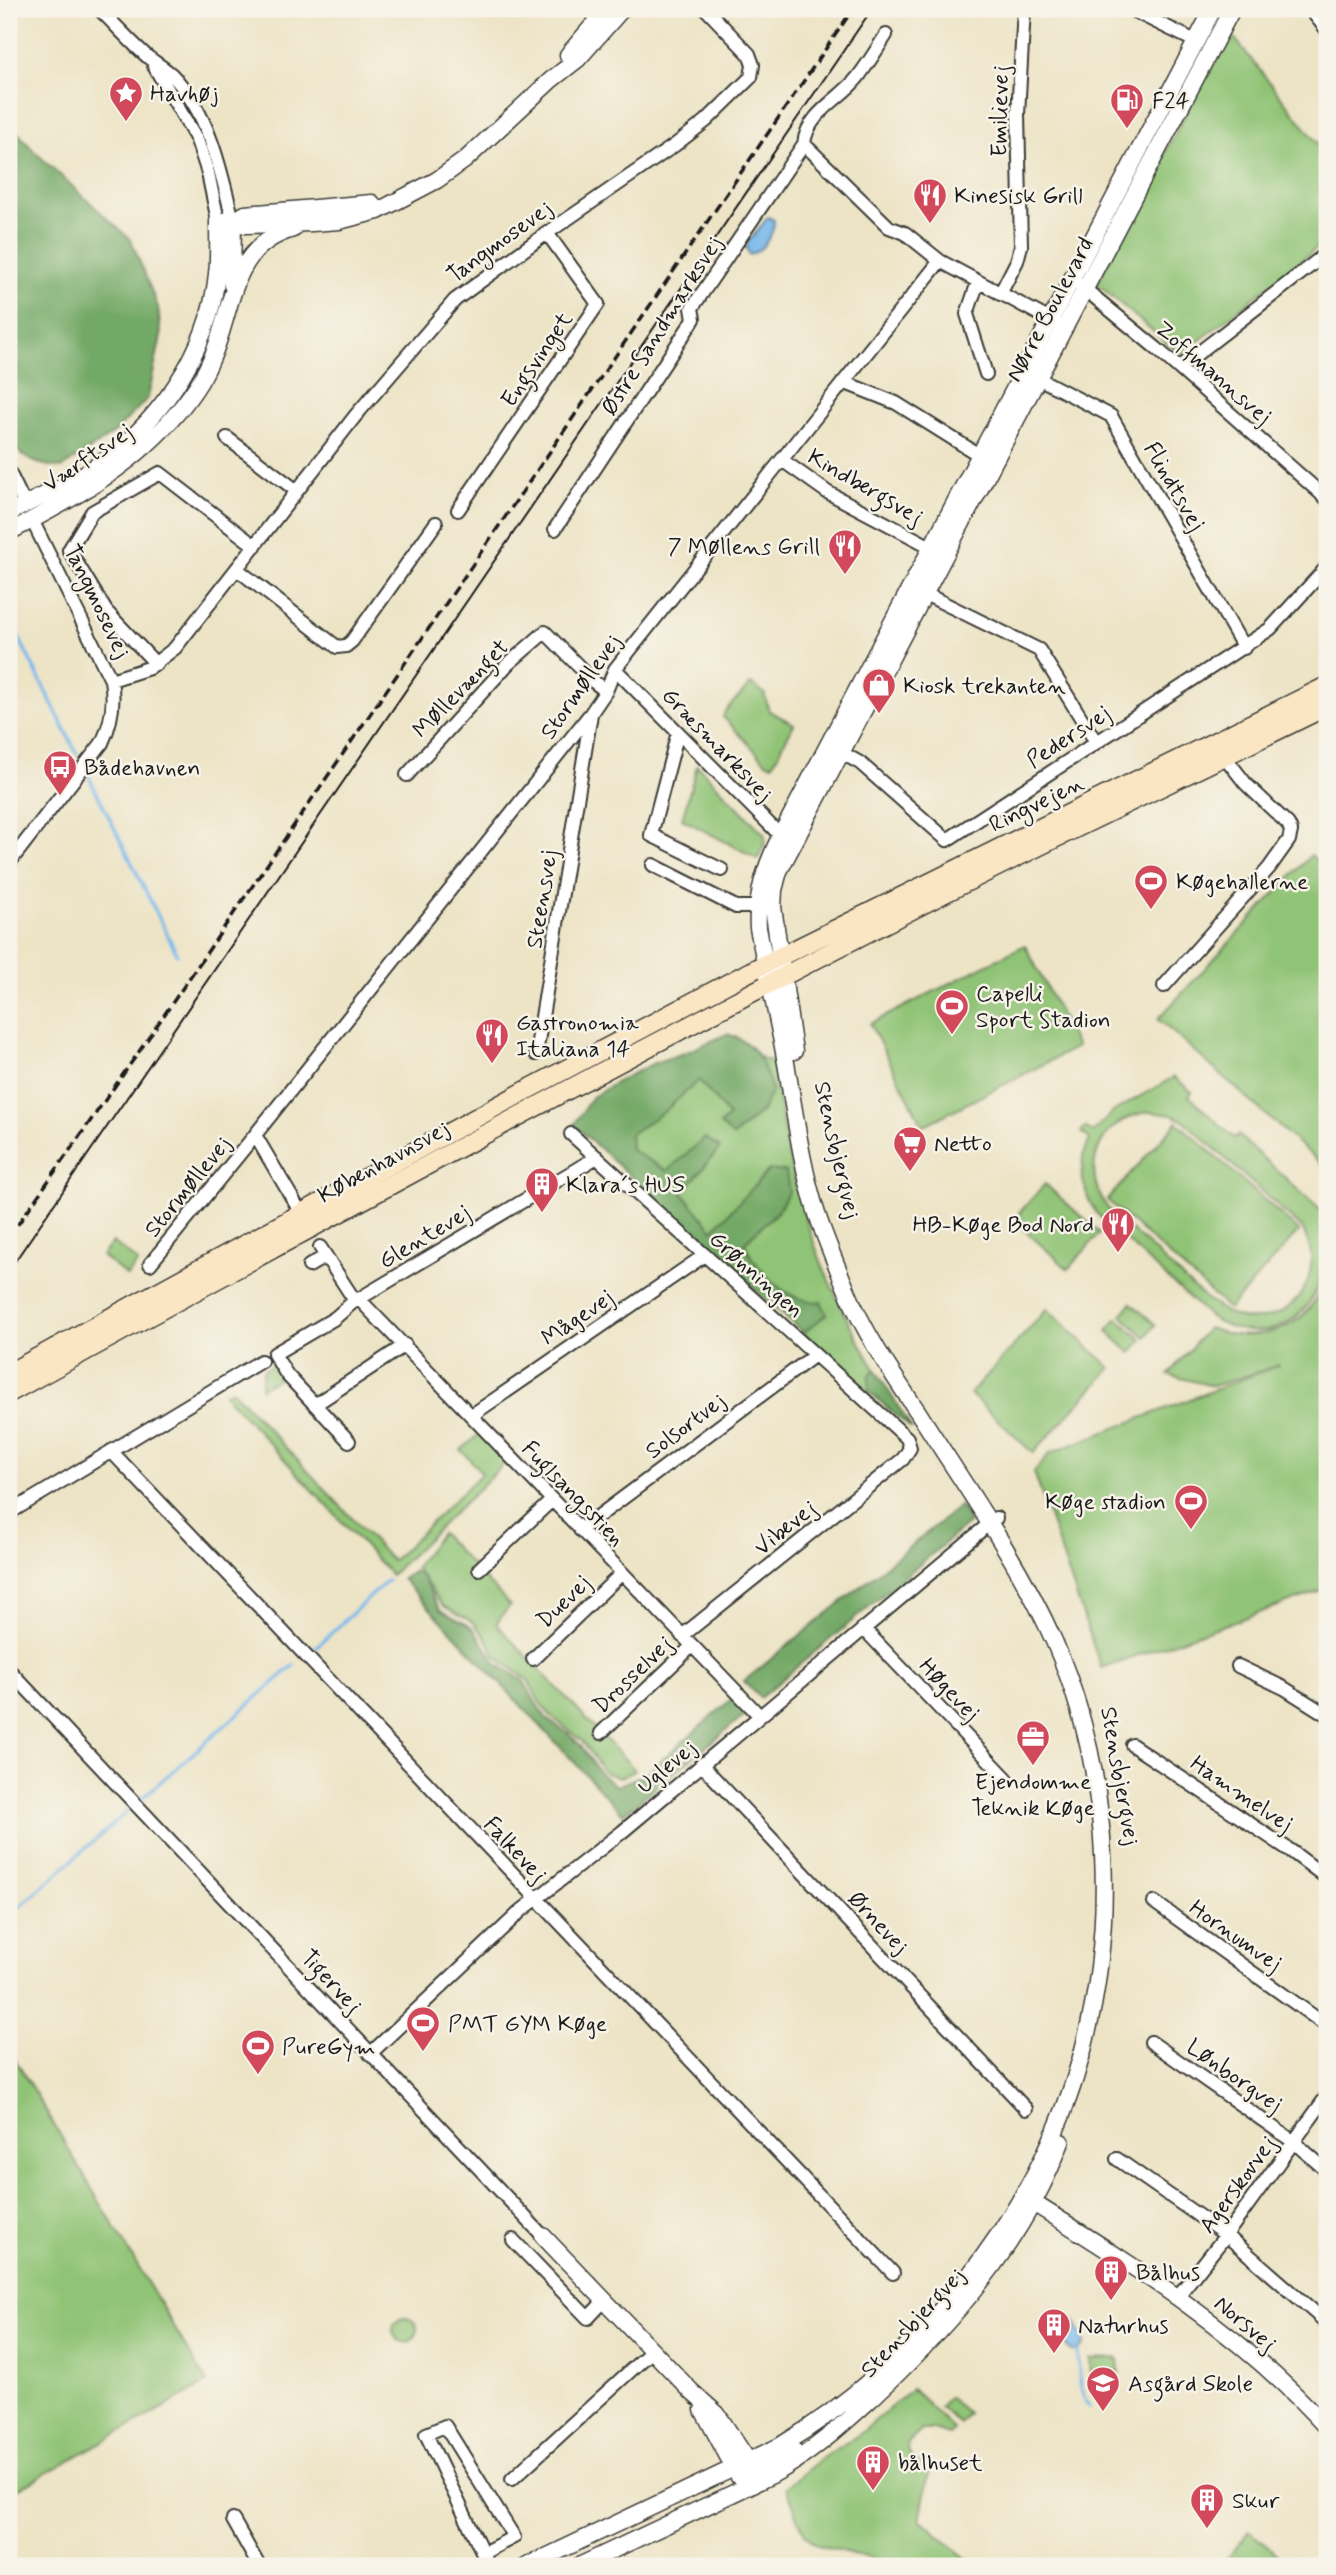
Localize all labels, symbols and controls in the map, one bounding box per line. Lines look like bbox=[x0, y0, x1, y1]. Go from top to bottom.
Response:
street label: Emilievej bbox=[985, 65, 1017, 157]
place icon: Havhøj bbox=[107, 74, 145, 123]
place label: Havhøj bbox=[150, 80, 218, 110]
fuel station icon: F24 bbox=[1108, 81, 1146, 130]
place label: F24 bbox=[1152, 87, 1189, 117]
restaurant icon: Kinesisk Grill bbox=[911, 176, 949, 225]
place label: Kinesisk Grill bbox=[954, 182, 1083, 212]
street label: Tangmosevej bbox=[441, 194, 560, 293]
street label: Østre Sandmarksvej bbox=[595, 231, 730, 422]
street label: Nørre Boulevard bbox=[1000, 232, 1101, 387]
street label: Engsvinget bbox=[495, 306, 582, 415]
street label: Zoffmannsvej bbox=[1148, 315, 1277, 432]
street label: Værftsvej bbox=[37, 418, 139, 500]
street label: Flindtsvej bbox=[1136, 437, 1211, 537]
street label: Kindbergsvej bbox=[801, 443, 928, 535]
restaurant icon: 7 Møllens Grill bbox=[826, 527, 864, 576]
place label: 7 Møllens Grill bbox=[668, 533, 820, 563]
street label: Tangmosevej bbox=[54, 540, 137, 665]
street label: Stormøllevej bbox=[534, 628, 629, 746]
street label: Møllevænget bbox=[407, 633, 518, 747]
shop icon: Kiosk trekanten bbox=[860, 666, 898, 715]
place label: Kiosk trekanten bbox=[903, 672, 1066, 702]
street label: Græsmarksvej bbox=[654, 682, 779, 809]
street label: Pedersvej bbox=[1021, 699, 1117, 776]
bus stop icon: Bådehavnen bbox=[41, 748, 79, 797]
place label: Bådehavnen bbox=[84, 754, 201, 784]
street label: Ringvejen bbox=[985, 769, 1090, 842]
street label: Steensvej bbox=[520, 848, 566, 951]
sports icon: Køgehallerne bbox=[1132, 862, 1170, 911]
place label: Køgehallerne bbox=[1176, 868, 1308, 898]
place label: Capelli Sport Stadion bbox=[976, 980, 1111, 1036]
sports icon: Capelli Sport Stadion bbox=[933, 987, 971, 1036]
place label: Gastronomia Italiana 14 bbox=[516, 1009, 639, 1065]
restaurant icon: Gastronomia Italiana 14 bbox=[473, 1016, 511, 1065]
street label: Stensbjergvej bbox=[804, 1079, 866, 1223]
street label: Københavnsvej bbox=[313, 1114, 455, 1211]
supermarket icon: Netto bbox=[891, 1124, 929, 1173]
street label: Stormøllevej bbox=[138, 1130, 239, 1244]
place label: Netto bbox=[934, 1130, 992, 1160]
building icon: Klara´s HUS bbox=[523, 1165, 561, 1214]
place label: Klara´s HUS bbox=[566, 1171, 685, 1201]
street label: Glentevej bbox=[374, 1199, 476, 1277]
restaurant icon: HB-Køge Bod Nord bbox=[1099, 1205, 1137, 1254]
place label: HB-Køge Bod Nord bbox=[913, 1211, 1094, 1241]
street label: Grønningen bbox=[702, 1225, 809, 1326]
street label: Mågevej bbox=[536, 1283, 620, 1354]
street label: Solsortvej bbox=[640, 1387, 732, 1467]
street label: Fuglsangsstien bbox=[513, 1435, 631, 1555]
sports icon: Køge stadion bbox=[1172, 1482, 1210, 1531]
place label: Køge stadion bbox=[1045, 1488, 1166, 1518]
street label: Vibevej bbox=[749, 1494, 824, 1563]
street label: Duevej bbox=[531, 1569, 598, 1636]
street label: Drosselvej bbox=[587, 1630, 680, 1721]
street label: Høgevej bbox=[911, 1652, 986, 1729]
street label: Stensbjergvej bbox=[1090, 1705, 1146, 1848]
office icon: Ejendomme Teknik Køge bbox=[1014, 1718, 1052, 1767]
street label: Uglevej bbox=[631, 1734, 704, 1801]
street label: Hammelvej bbox=[1184, 1749, 1298, 1840]
place label: Ejendomme Teknik Køge bbox=[971, 1768, 1095, 1824]
street label: Falkevej bbox=[476, 1811, 553, 1890]
street label: Ørnevej bbox=[840, 1885, 915, 1962]
street label: Hornumvej bbox=[1183, 1894, 1287, 1979]
street label: Tigervej bbox=[292, 1944, 368, 2022]
sports icon: PMT GYM Køge bbox=[404, 2004, 442, 2053]
place label: PMT GYM Køge bbox=[448, 2010, 607, 2040]
sports icon: PureGym bbox=[239, 2027, 277, 2076]
place label: PureGym bbox=[282, 2033, 375, 2063]
street label: Lønborgvej bbox=[1180, 2033, 1288, 2121]
street label: Agerskovvej bbox=[1193, 2130, 1284, 2240]
building icon: Bålhus bbox=[1092, 2253, 1130, 2302]
place label: Bålhus bbox=[1136, 2259, 1200, 2289]
street label: Stensbjergvej bbox=[855, 2262, 974, 2386]
street label: Norsvej bbox=[1207, 2290, 1282, 2360]
building icon: Naturhus bbox=[1035, 2306, 1073, 2355]
place label: Naturhus bbox=[1078, 2312, 1169, 2342]
school or university icon: Asgård Skole bbox=[1084, 2364, 1122, 2413]
place label: Asgård Skole bbox=[1128, 2370, 1253, 2402]
building icon: bålhuset bbox=[854, 2443, 892, 2492]
place label: bålhuset bbox=[898, 2449, 983, 2479]
building icon: Skur bbox=[1188, 2481, 1226, 2530]
place label: Skur bbox=[1232, 2487, 1280, 2517]

